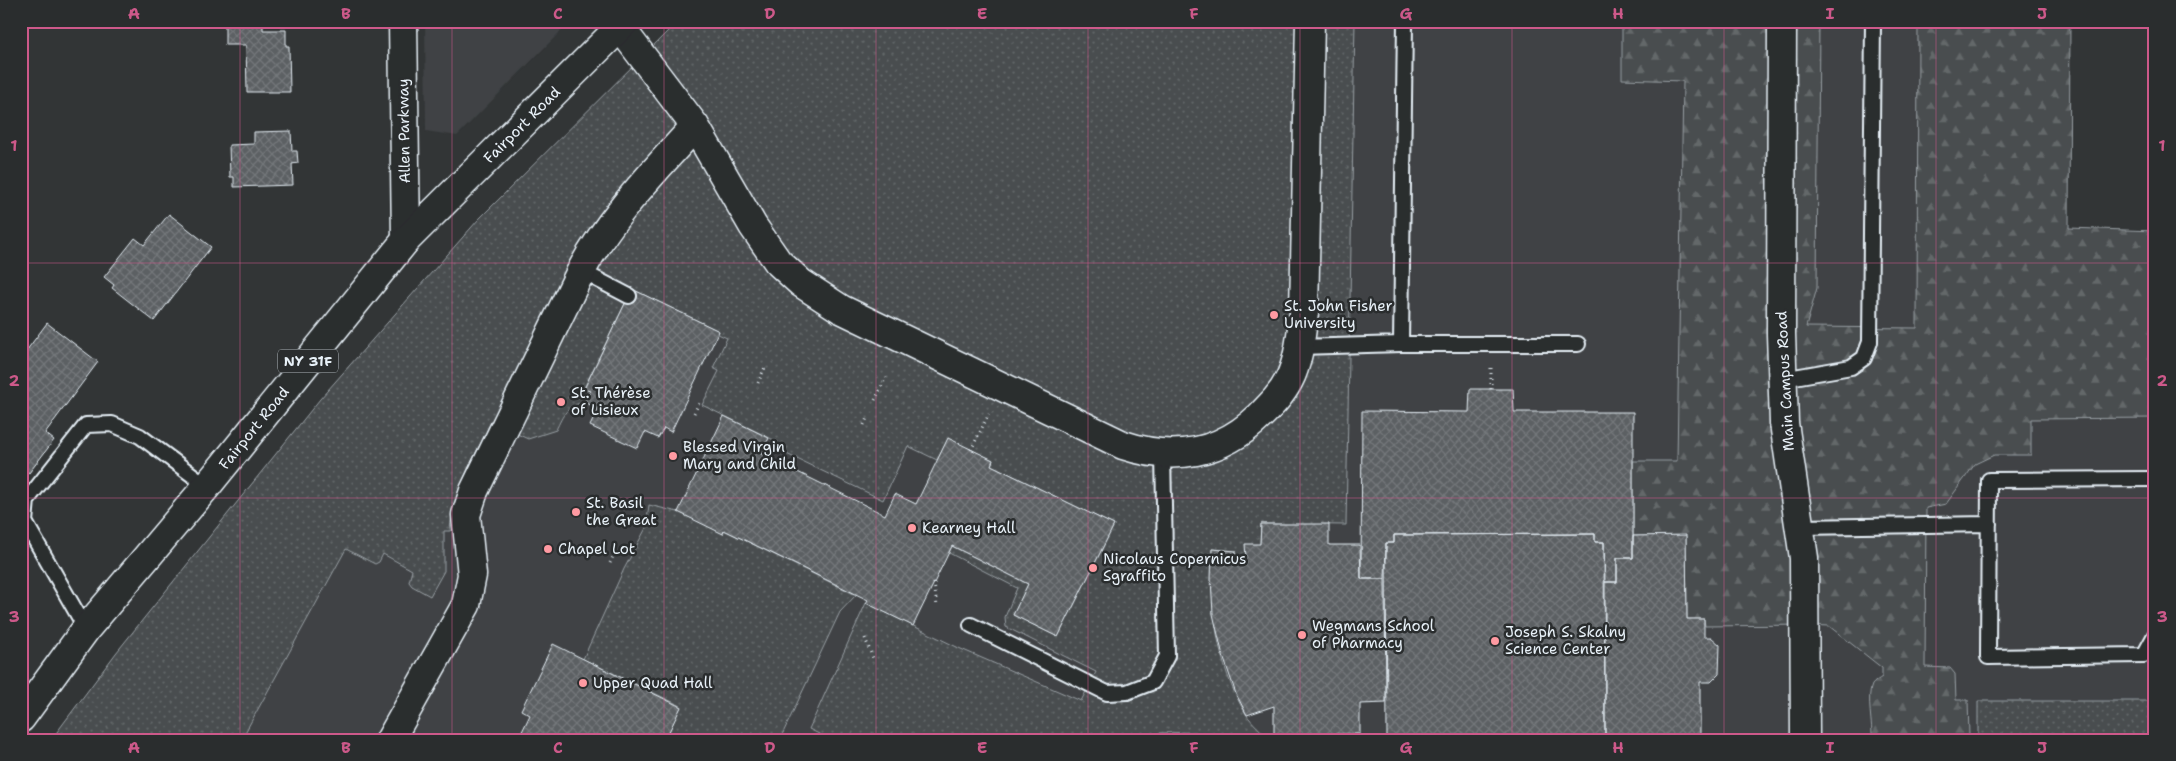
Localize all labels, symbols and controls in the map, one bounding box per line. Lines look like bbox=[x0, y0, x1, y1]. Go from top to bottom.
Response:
text: A bbox=[128, 3, 140, 24]
text: B bbox=[341, 3, 351, 24]
text: C bbox=[553, 3, 563, 24]
text: D bbox=[764, 3, 776, 24]
text: E bbox=[977, 3, 987, 24]
text: F bbox=[1189, 3, 1199, 24]
text: G bbox=[1400, 3, 1413, 24]
text: H bbox=[1612, 3, 1624, 24]
text: I bbox=[1826, 3, 1835, 24]
text: J bbox=[2037, 3, 2047, 24]
street label: Allen Parkway bbox=[393, 78, 415, 184]
street label: Fairport Road bbox=[479, 82, 565, 168]
text: 1 bbox=[10, 135, 18, 156]
text: 1 bbox=[2158, 135, 2166, 156]
place label: St. John Fisher University bbox=[1284, 296, 1393, 333]
marker: St. John Fisher University bbox=[1268, 309, 1280, 321]
street label: Main Campus Road bbox=[1771, 310, 1799, 452]
road number: NY 31F bbox=[278, 350, 338, 372]
text: 2 bbox=[8, 370, 20, 391]
text: 2 bbox=[2156, 370, 2168, 391]
street label: Fairport Road bbox=[214, 382, 294, 474]
place label: St. Thérèse of Lisieux bbox=[571, 383, 651, 420]
marker: St. Thérèse of Lisieux bbox=[555, 396, 567, 408]
place label: Blessed Virgin Mary and Child bbox=[683, 437, 797, 474]
marker: Blessed Virgin Mary and Child bbox=[667, 450, 679, 462]
place label: St. Basil the Great bbox=[586, 493, 657, 530]
marker: St. Basil the Great bbox=[570, 506, 582, 518]
place label: Kearney Hall bbox=[922, 518, 1016, 538]
marker: Kearney Hall bbox=[906, 522, 918, 534]
place label: Chapel Lot bbox=[558, 539, 635, 559]
marker: Chapel Lot bbox=[542, 543, 554, 555]
place label: Nicolaus Copernicus Sgraffito bbox=[1103, 549, 1247, 586]
marker: Nicolaus Copernicus Sgraffito bbox=[1087, 562, 1099, 574]
text: 3 bbox=[8, 606, 20, 627]
text: 3 bbox=[2156, 606, 2168, 627]
place label: Wegmans School of Pharmacy bbox=[1312, 616, 1435, 653]
place label: Joseph S. Skalny Science Center bbox=[1505, 622, 1626, 659]
marker: Wegmans School of Pharmacy bbox=[1296, 629, 1308, 641]
marker: Joseph S. Skalny Science Center bbox=[1489, 635, 1501, 647]
place label: Upper Quad Hall bbox=[593, 673, 713, 693]
marker: Upper Quad Hall bbox=[577, 677, 589, 689]
text: A bbox=[128, 737, 140, 758]
text: B bbox=[341, 737, 351, 758]
text: C bbox=[553, 737, 563, 758]
text: D bbox=[764, 737, 776, 758]
text: E bbox=[977, 737, 987, 758]
text: F bbox=[1189, 737, 1199, 758]
text: G bbox=[1400, 737, 1413, 758]
text: H bbox=[1612, 737, 1624, 758]
text: I bbox=[1826, 737, 1835, 758]
text: J bbox=[2037, 737, 2047, 758]

